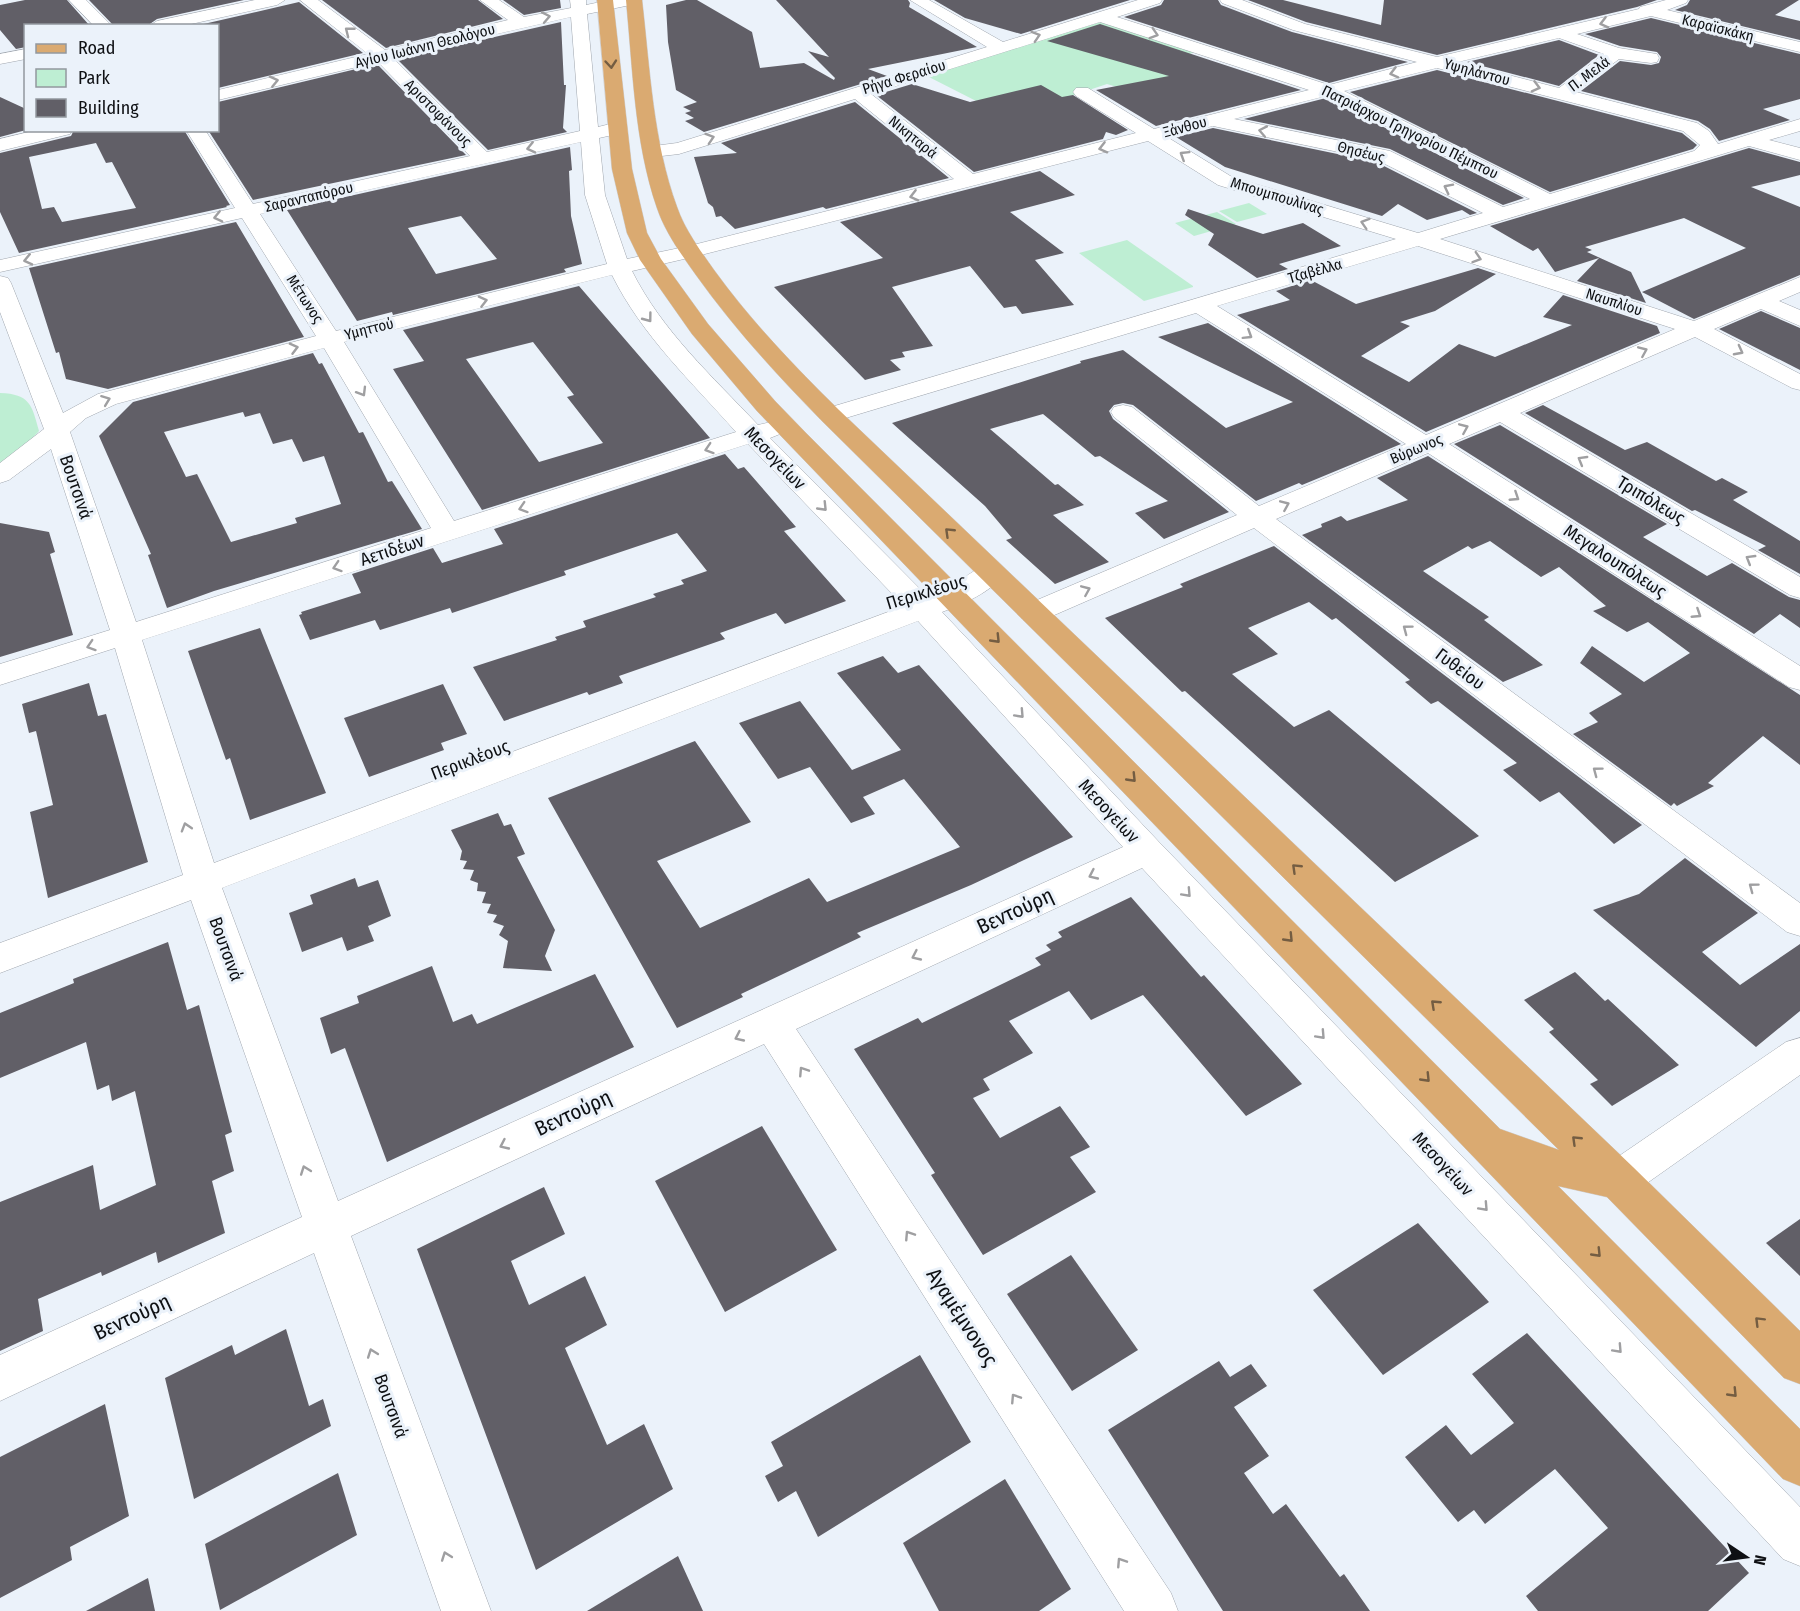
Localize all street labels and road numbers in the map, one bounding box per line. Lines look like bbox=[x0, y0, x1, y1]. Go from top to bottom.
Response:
street label: Καραϊσκάκη bbox=[1680, 10, 1756, 46]
street label: Αγίου Ιωάννη Θεολόγου bbox=[353, 20, 497, 72]
street label: Π. Μελά bbox=[1565, 53, 1613, 95]
street label: Υψηλάντου bbox=[1442, 55, 1512, 89]
street label: Ρήγα Φεραίου bbox=[860, 56, 948, 98]
street label: Αριστοφάνους bbox=[401, 76, 476, 151]
street label: Πατριάρχου Γρηγορίου Πέμπτου bbox=[1319, 81, 1501, 183]
street label: Νικηταρά bbox=[885, 112, 941, 162]
street label: Ξάνθου bbox=[1161, 113, 1209, 141]
street label: Θησέως bbox=[1335, 137, 1387, 167]
street label: Μπουμπουλίνας bbox=[1228, 173, 1326, 219]
street label: Σαρανταπόρου bbox=[263, 178, 355, 216]
street label: Τζαβέλλα bbox=[1286, 255, 1344, 287]
street label: Μέτωνος bbox=[283, 271, 328, 327]
street label: Ναυπλίου bbox=[1583, 284, 1645, 320]
street label: Υμηττού bbox=[343, 314, 395, 344]
street label: Μεσογείων bbox=[740, 422, 811, 494]
street label: Βύρωνος bbox=[1387, 430, 1445, 468]
street label: Βουτσινά bbox=[55, 452, 97, 522]
street label: Τριπόλεως bbox=[1613, 471, 1689, 529]
street label: Μεγαλουπόλεως bbox=[1559, 520, 1671, 603]
street label: Αετιδέων bbox=[357, 529, 427, 571]
street label: Περικλέους bbox=[883, 569, 969, 615]
street label: Γυθείου bbox=[1431, 643, 1489, 695]
street label: Περικλέους bbox=[428, 735, 513, 785]
street label: Μεσογείων bbox=[1074, 775, 1144, 848]
street label: Βεντούρη bbox=[972, 882, 1058, 940]
street label: Βουτσινά bbox=[204, 914, 248, 984]
street label: Βεντούρη bbox=[530, 1084, 616, 1142]
street label: Μεσογείων bbox=[1408, 1128, 1478, 1201]
street label: Αγαμέμνονος bbox=[921, 1263, 1003, 1371]
street label: Βεντούρη bbox=[89, 1288, 175, 1346]
street label: Βουτσινά bbox=[369, 1371, 413, 1441]

